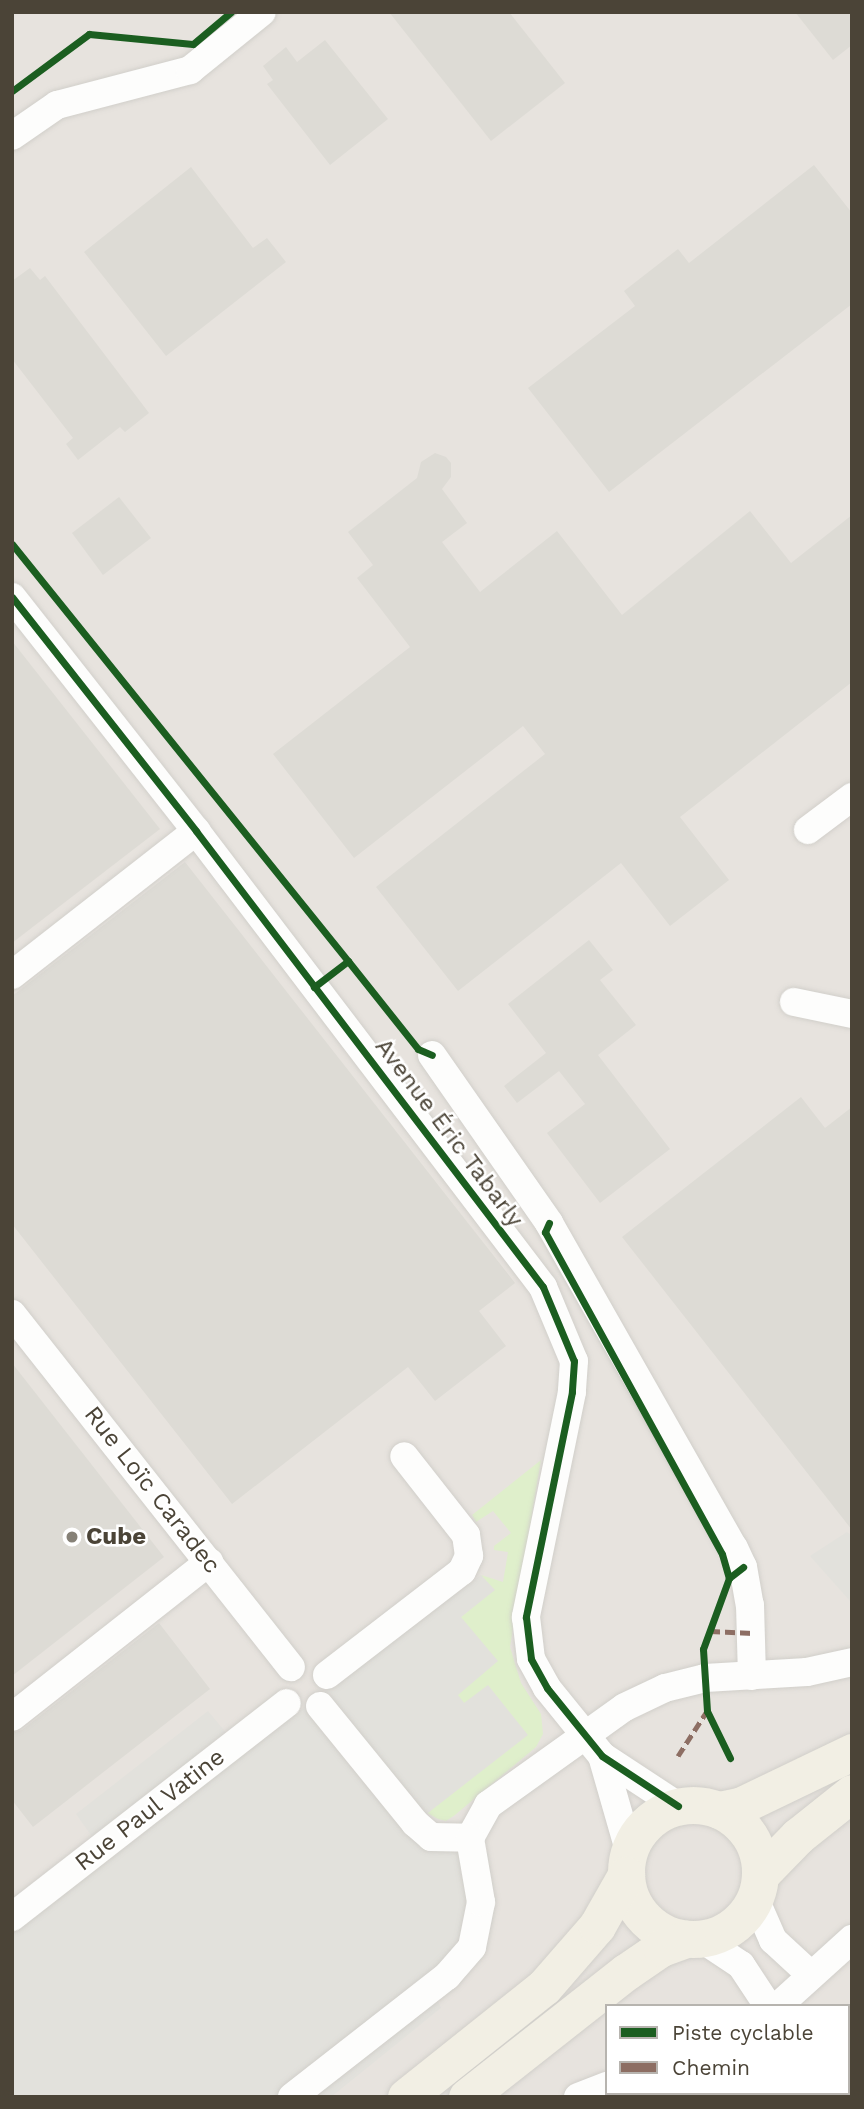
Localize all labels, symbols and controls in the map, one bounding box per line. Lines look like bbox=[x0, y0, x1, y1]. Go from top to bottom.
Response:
street label: Avenue Éric Tabarly bbox=[368, 1033, 530, 1233]
street label: Rue Loïc Caradec bbox=[78, 1401, 226, 1579]
place label: Cube bbox=[86, 1523, 146, 1551]
marker: Cube bbox=[64, 1529, 80, 1545]
street label: Rue Paul Vatine bbox=[69, 1742, 231, 1878]
legend bbox=[605, 2004, 850, 2095]
text: Piste cyclable bbox=[672, 2020, 814, 2045]
text: Chemin bbox=[672, 2055, 750, 2080]

